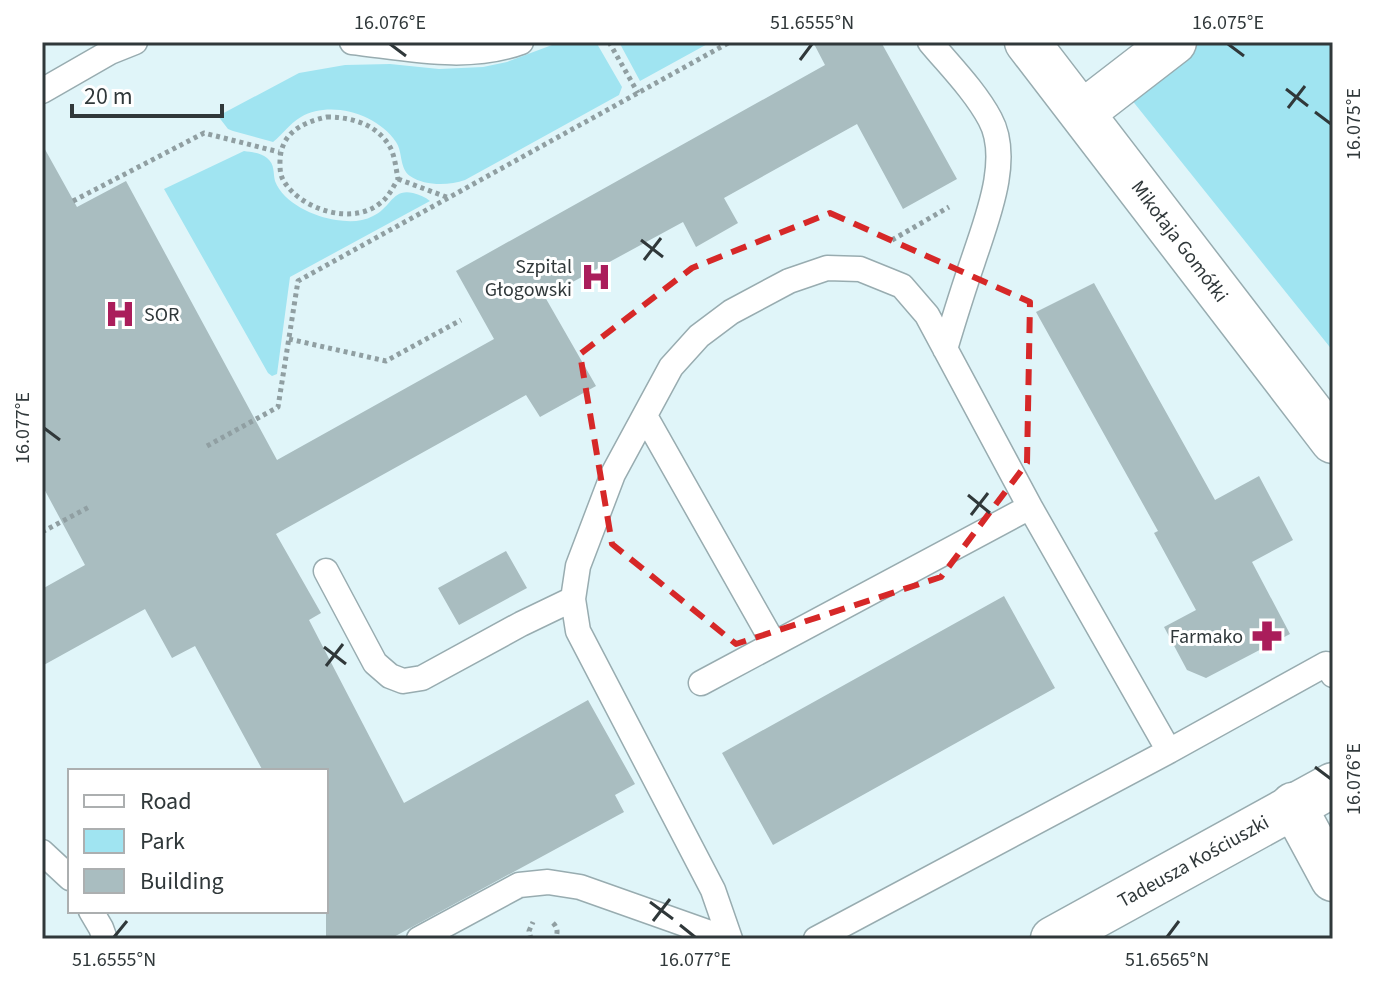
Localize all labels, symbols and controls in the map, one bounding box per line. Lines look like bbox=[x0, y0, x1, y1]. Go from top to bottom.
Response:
text: 16.076°E bbox=[354, 9, 426, 37]
text: 51.6555°N bbox=[770, 9, 854, 37]
text: 16.075°E bbox=[1192, 9, 1264, 37]
scale bar bbox=[72, 68, 222, 118]
text: 20 m bbox=[84, 79, 133, 114]
text: 16.075°E bbox=[1340, 88, 1368, 160]
street label: Mikołaja Gomółki bbox=[1124, 175, 1234, 308]
place label: Szpital Głogowski bbox=[485, 253, 572, 304]
hospital icon: Szpital Głogowski bbox=[579, 260, 613, 294]
hospital icon: SOR bbox=[103, 297, 137, 331]
place label: SOR bbox=[144, 301, 179, 329]
text: 16.077°E bbox=[9, 392, 37, 464]
pharmacy icon: Farmako bbox=[1250, 619, 1284, 653]
place label: Farmako bbox=[1170, 623, 1243, 651]
text: 16.076°E bbox=[1340, 743, 1368, 815]
legend bbox=[68, 769, 328, 913]
text: Road bbox=[140, 784, 192, 819]
street label: Tadeusza Kościuszki bbox=[1113, 809, 1274, 915]
text: Park bbox=[140, 824, 185, 859]
text: Building bbox=[140, 864, 224, 899]
text: 51.6555°N bbox=[72, 946, 156, 974]
text: 16.077°E bbox=[659, 946, 731, 974]
text: 51.6565°N bbox=[1125, 946, 1209, 974]

